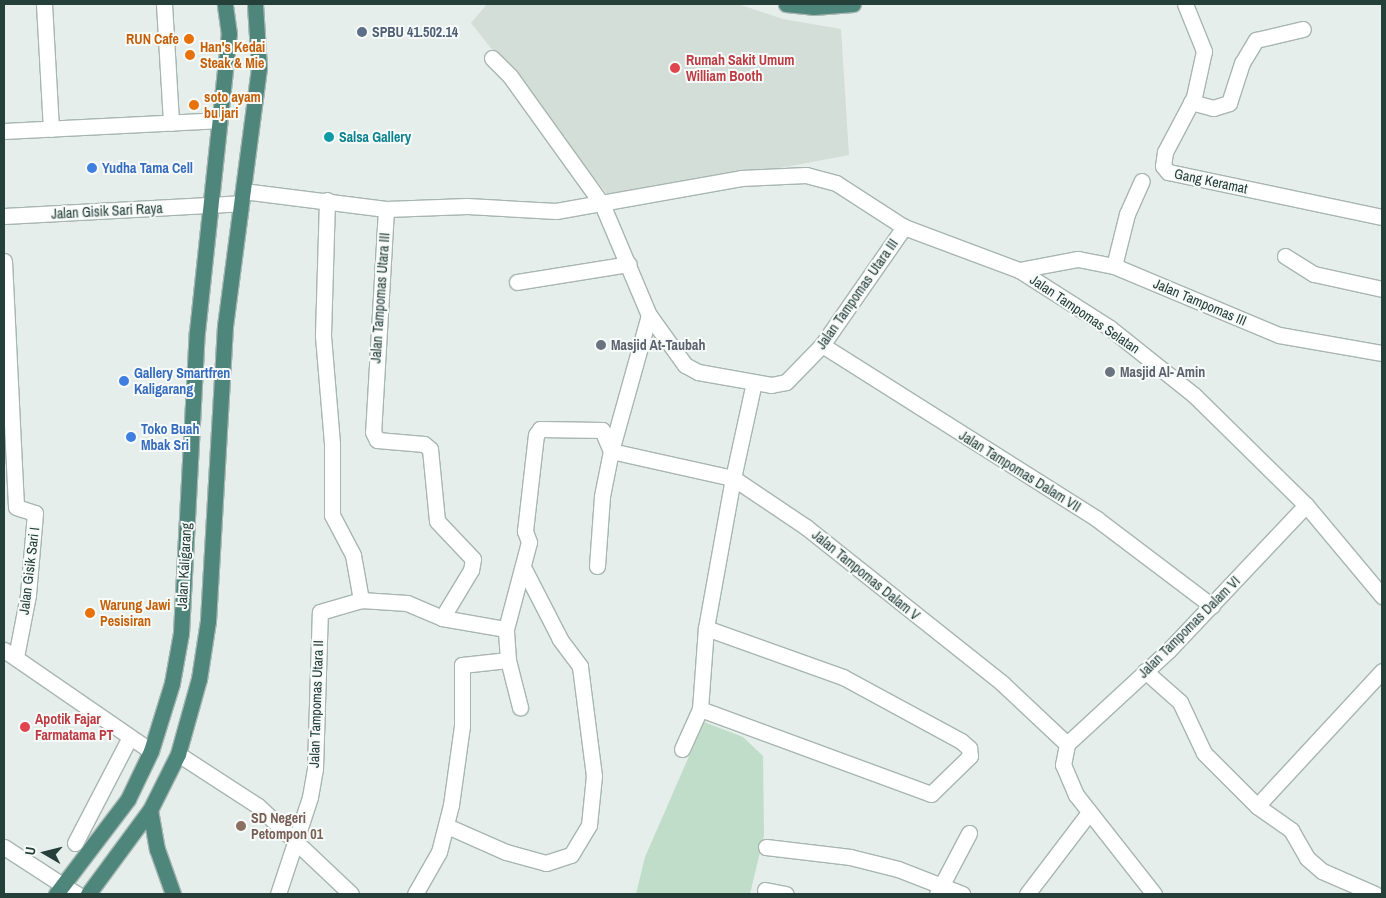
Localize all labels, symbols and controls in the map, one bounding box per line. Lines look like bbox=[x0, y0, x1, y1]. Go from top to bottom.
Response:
place label: SPBU 41.502.14 bbox=[372, 24, 458, 40]
marker: SPBU 41.502.14 bbox=[356, 26, 368, 38]
place label: RUN Cafe bbox=[126, 31, 179, 47]
marker: RUN Cafe bbox=[183, 33, 195, 45]
place label: Han's Kedai Steak & Mie bbox=[200, 39, 265, 72]
marker: Han's Kedai Steak & Mie bbox=[184, 49, 196, 61]
place label: Rumah Sakit Umum William Booth bbox=[686, 52, 794, 84]
marker: Rumah Sakit Umum William Booth bbox=[668, 61, 682, 75]
place label: soto ayam bu jari bbox=[204, 89, 261, 121]
marker: soto ayam bu jari bbox=[188, 99, 200, 111]
place label: Salsa Gallery bbox=[339, 129, 411, 145]
marker: Salsa Gallery bbox=[323, 131, 335, 143]
place label: Yudha Tama Cell bbox=[102, 160, 193, 176]
marker: Yudha Tama Cell bbox=[86, 162, 98, 174]
street label: Gang Keramat bbox=[1173, 165, 1249, 197]
street label: Jalan Gisik Sari Raya bbox=[51, 200, 163, 222]
street label: Jalan Tampomas Utara III bbox=[367, 232, 393, 364]
street label: Jalan Tampomas Utara III bbox=[813, 236, 901, 352]
street label: Jalan Tampomas Selatan bbox=[1027, 271, 1143, 357]
street label: Jalan Tampomas III bbox=[1151, 275, 1249, 329]
place label: Masjid At-Taubah bbox=[611, 337, 706, 353]
marker: Masjid At-Taubah bbox=[595, 339, 607, 351]
place label: Masjid Al- Amin bbox=[1120, 364, 1206, 380]
place label: Gallery Smartfren Kaligarang bbox=[134, 365, 230, 398]
marker: Masjid Al- Amin bbox=[1104, 366, 1116, 378]
marker: Gallery Smartfren Kaligarang bbox=[118, 375, 130, 387]
place label: Toko Buah Mbak Sri bbox=[141, 421, 199, 454]
street label: Jalan Tampomas Dalam VII bbox=[956, 427, 1084, 515]
marker: Toko Buah Mbak Sri bbox=[125, 431, 137, 443]
street label: Jalan Kaligarang bbox=[173, 523, 195, 609]
street label: Jalan Gisik Sari I bbox=[15, 526, 43, 616]
street label: Jalan Tampomas Dalam V bbox=[809, 526, 923, 624]
street label: Jalan Tampomas Dalam VI bbox=[1134, 572, 1244, 682]
place label: Warung Jawi Pesisiran bbox=[100, 597, 170, 630]
marker: Warung Jawi Pesisiran bbox=[84, 607, 96, 619]
street label: Jalan Tampomas Utara II bbox=[305, 640, 327, 768]
place label: Apotik Fajar Farmatama PT bbox=[35, 711, 114, 744]
marker: Apotik Fajar Farmatama PT bbox=[19, 721, 31, 733]
place label: SD Negeri Petompon 01 bbox=[251, 810, 323, 842]
marker: SD Negeri Petompon 01 bbox=[235, 820, 247, 832]
north arrow bbox=[20, 828, 70, 878]
text: U bbox=[21, 846, 40, 856]

